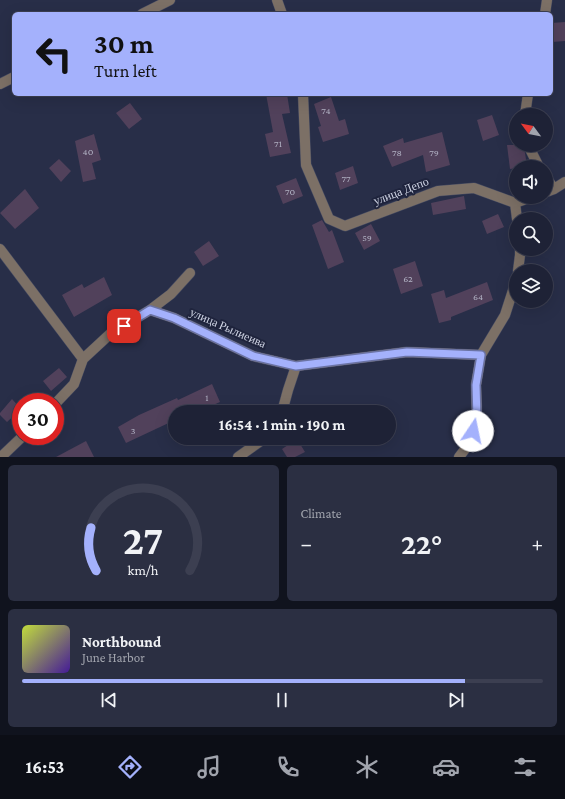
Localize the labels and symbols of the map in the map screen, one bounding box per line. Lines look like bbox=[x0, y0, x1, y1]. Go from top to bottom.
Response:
house number: 74 bbox=[321, 105, 331, 116]
north arrow bbox=[509, 108, 553, 152]
house number: 71 bbox=[274, 138, 282, 149]
house number: 40 bbox=[83, 146, 94, 157]
house number: 78 bbox=[392, 147, 402, 158]
house number: 79 bbox=[429, 147, 439, 158]
house number: 77 bbox=[341, 173, 351, 184]
street label: улица Депо bbox=[371, 174, 431, 208]
house number: 70 bbox=[285, 186, 295, 197]
house number: 59 bbox=[362, 232, 372, 243]
house number: 62 bbox=[403, 273, 413, 284]
house number: 64 bbox=[473, 291, 483, 302]
street label: улица Рылиеива bbox=[188, 305, 269, 351]
pin bbox=[107, 309, 141, 343]
house number: 1 bbox=[205, 392, 209, 403]
speed limit sign: 30 bbox=[12, 393, 64, 445]
position arrow bbox=[452, 410, 494, 452]
house number: 3 bbox=[131, 425, 136, 436]

